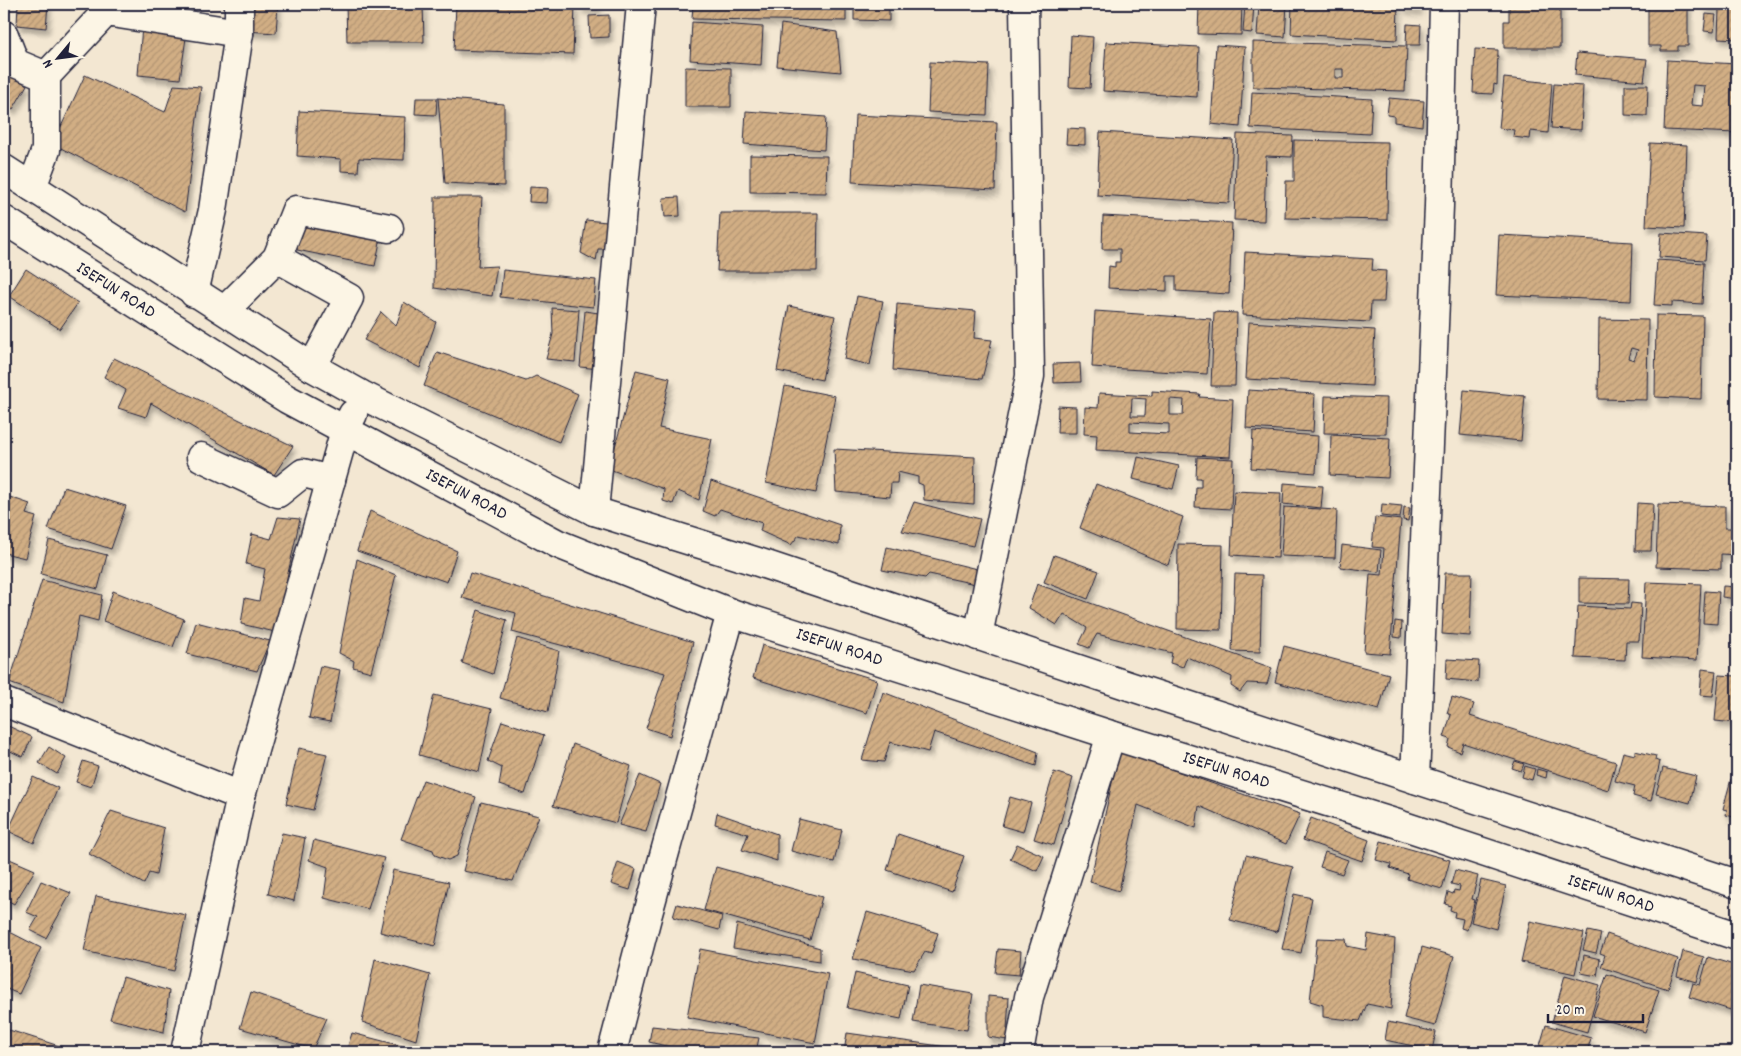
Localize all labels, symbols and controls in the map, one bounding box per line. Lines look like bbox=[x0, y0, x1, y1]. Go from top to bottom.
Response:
north arrow bbox=[32, 32, 82, 82]
text: N bbox=[38, 55, 59, 71]
street label: ISEFUN ROAD bbox=[71, 256, 160, 325]
street label: ISEFUN ROAD bbox=[421, 463, 512, 527]
street label: ISEFUN ROAD bbox=[793, 622, 886, 673]
street label: ISEFUN ROAD bbox=[1179, 745, 1273, 796]
street label: ISEFUN ROAD bbox=[1564, 868, 1657, 920]
scale bar bbox=[1548, 991, 1644, 1023]
text: 20 m bbox=[1556, 1000, 1584, 1022]

